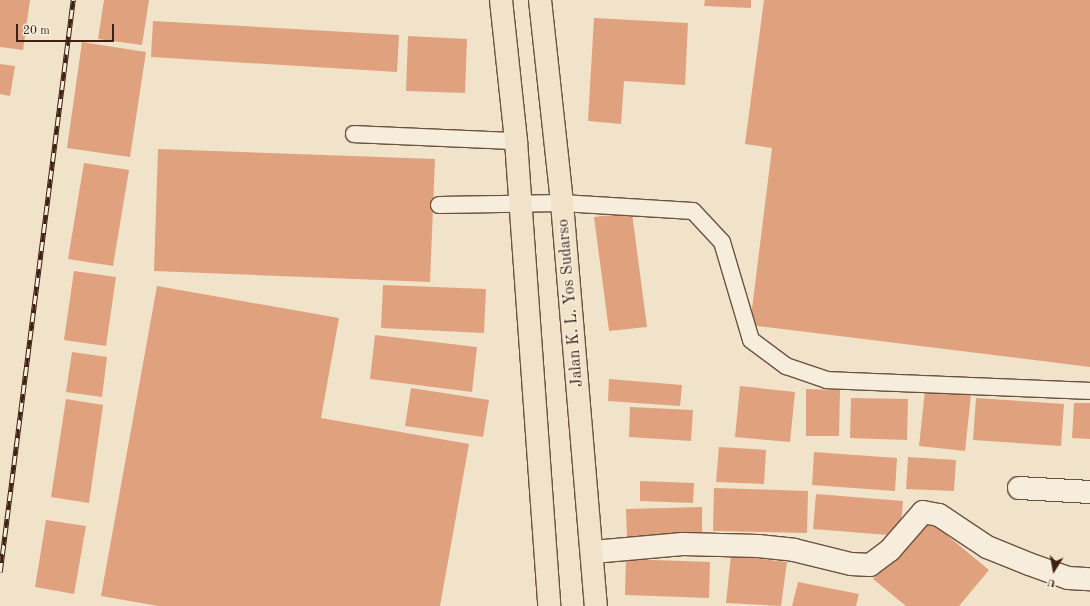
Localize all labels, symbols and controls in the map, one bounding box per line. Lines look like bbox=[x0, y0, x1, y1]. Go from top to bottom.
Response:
scale bar bbox=[18, 16, 116, 42]
text: 20 m bbox=[23, 25, 50, 37]
street label: Jalan K. L. Yos Sudarso bbox=[554, 218, 588, 388]
north arrow bbox=[1034, 550, 1074, 590]
text: U bbox=[1046, 576, 1057, 589]

